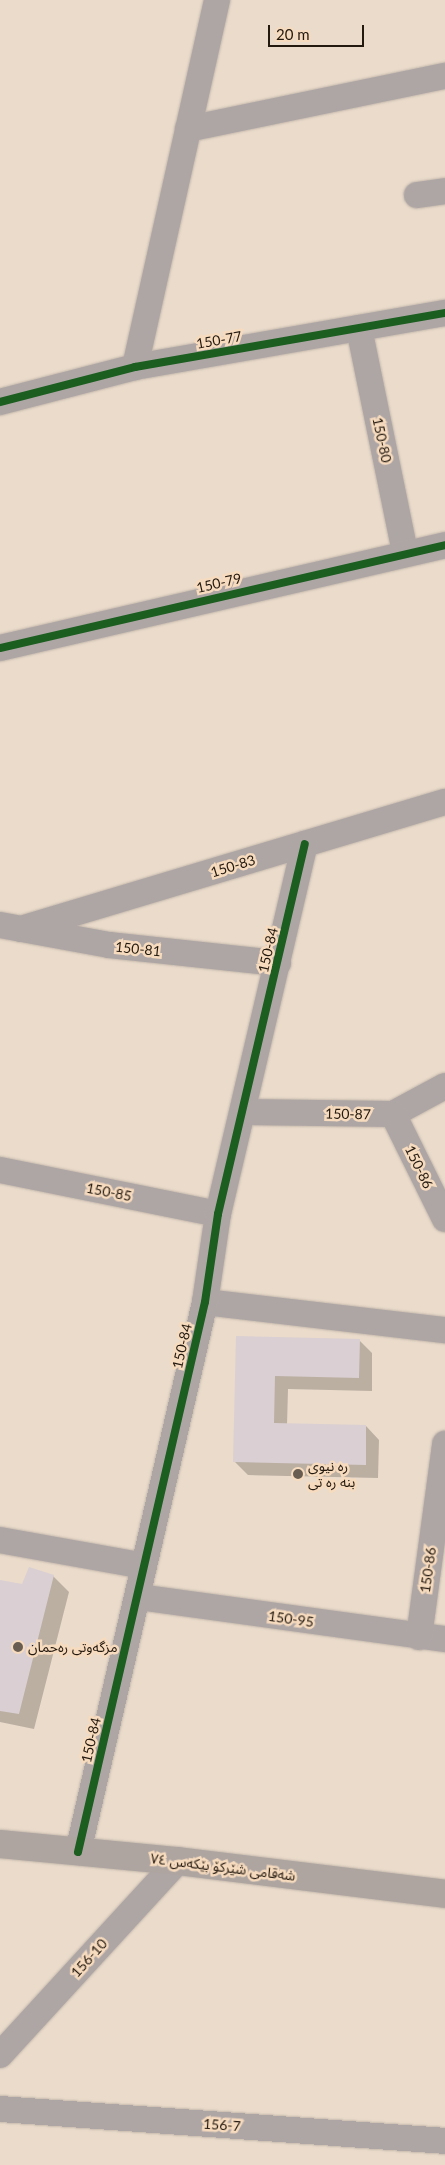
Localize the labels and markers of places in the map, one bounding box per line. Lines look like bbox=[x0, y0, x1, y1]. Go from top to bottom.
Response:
place label: ره نیوی بنه ره تی bbox=[308, 1458, 355, 1490]
marker: ره نیوی بنه ره تی bbox=[292, 1468, 304, 1480]
place label: مزگەوتی رەحمان bbox=[28, 1639, 117, 1655]
marker: مزگەوتی رەحمان bbox=[12, 1641, 24, 1653]

